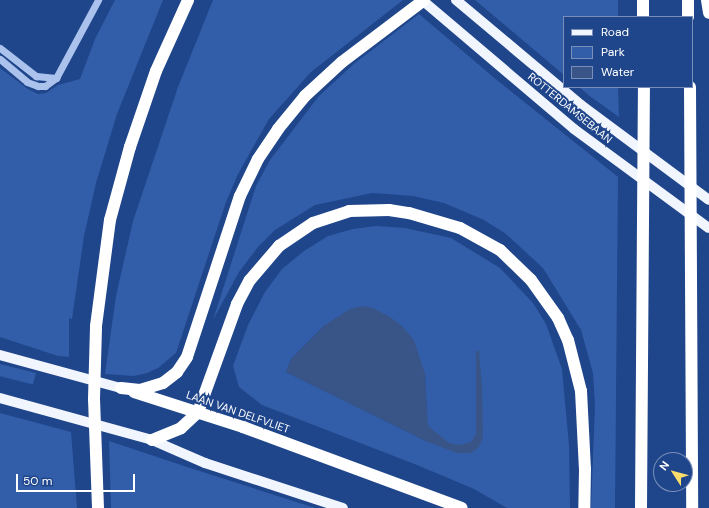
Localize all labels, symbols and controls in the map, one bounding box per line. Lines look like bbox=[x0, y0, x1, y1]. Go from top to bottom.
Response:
legend bbox=[563, 16, 693, 88]
text: Road bbox=[601, 24, 629, 40]
text: Park bbox=[601, 44, 625, 60]
text: Water bbox=[601, 64, 634, 80]
street label: ROTTERDAMSEBAAN bbox=[525, 70, 615, 146]
street label: LAAN VAN DELFVLIET bbox=[184, 388, 292, 436]
north arrow bbox=[653, 452, 693, 492]
text: N bbox=[656, 458, 672, 473]
scale bar bbox=[18, 466, 137, 492]
text: 50 m bbox=[23, 473, 52, 489]

